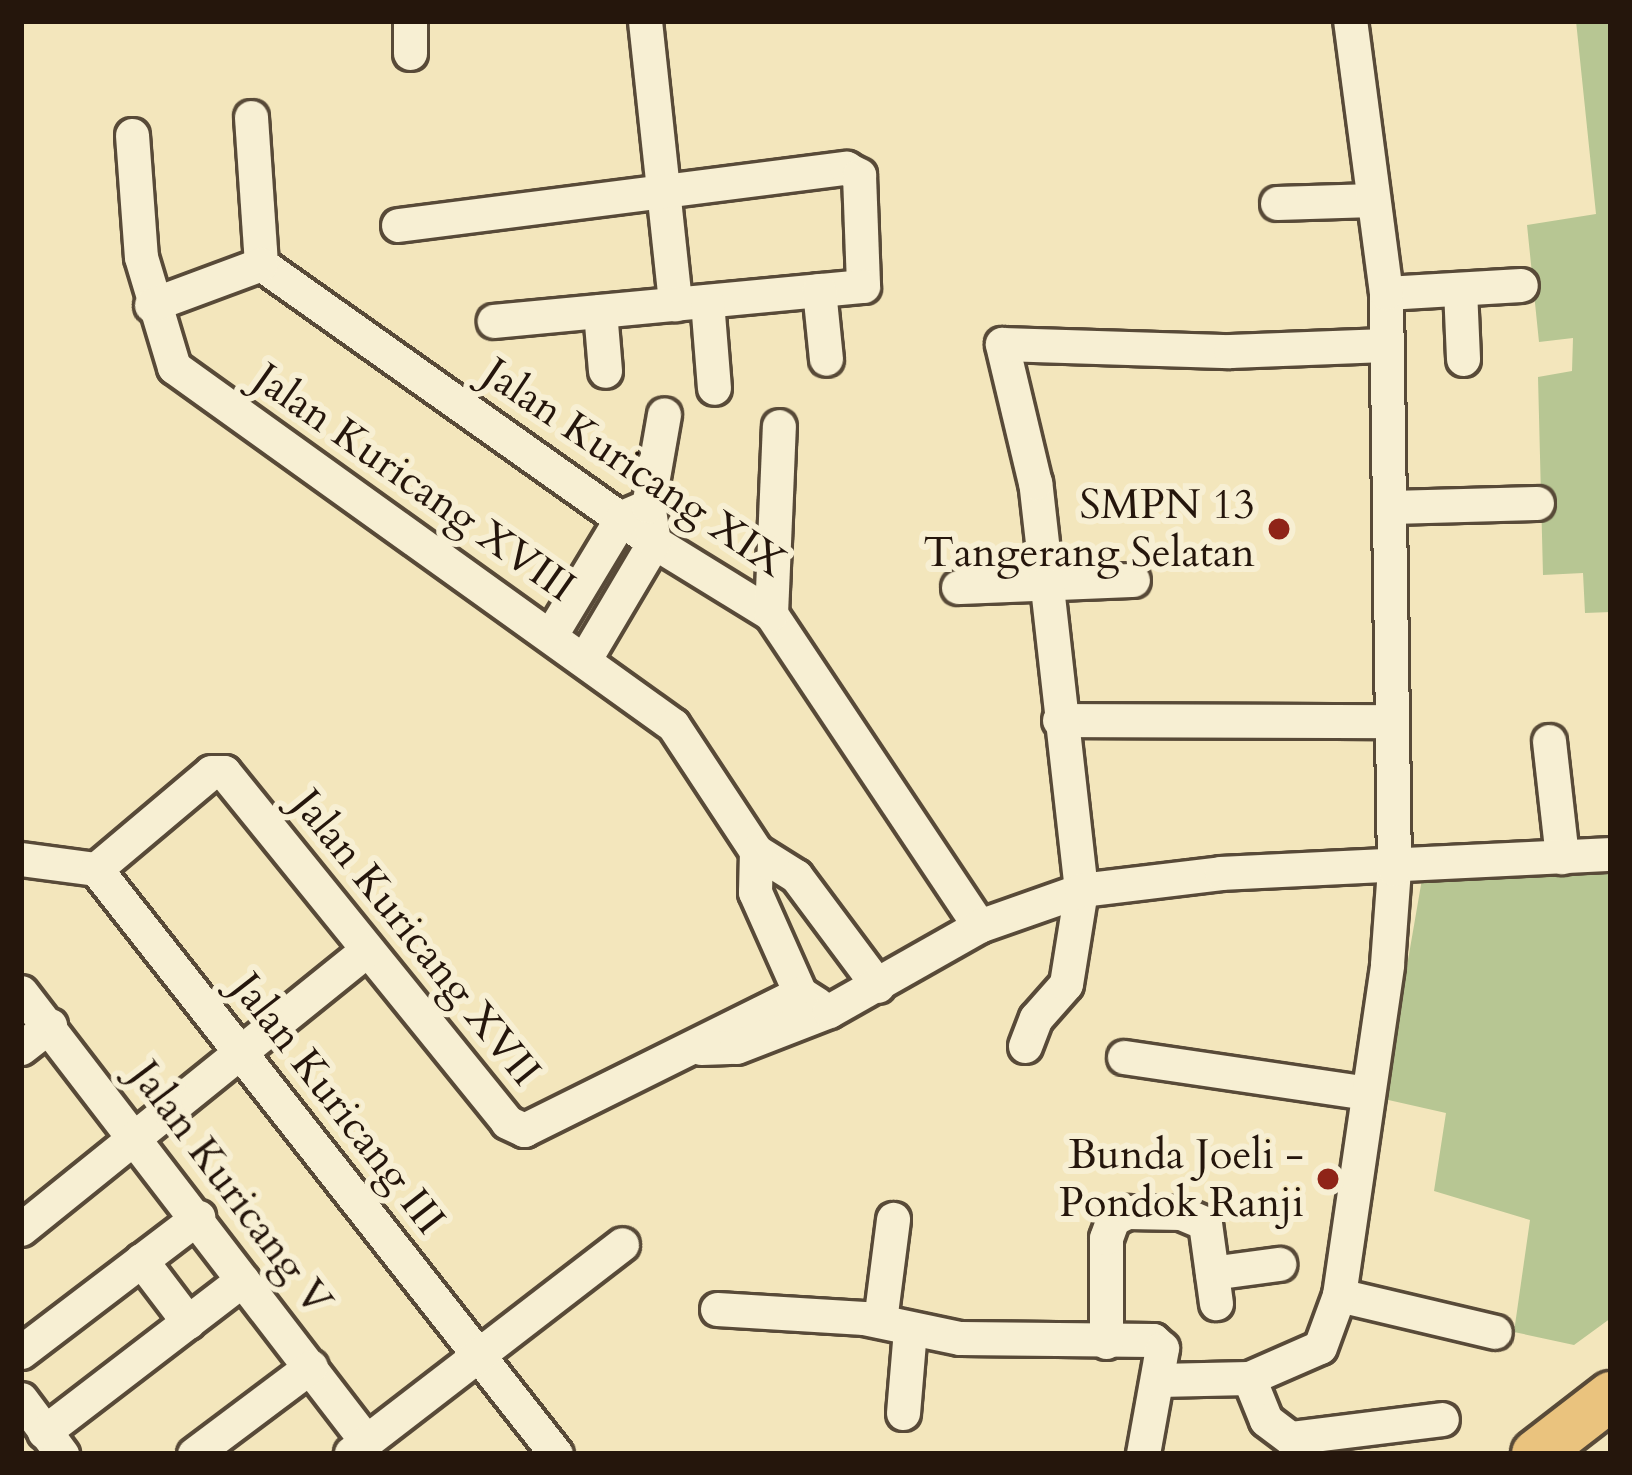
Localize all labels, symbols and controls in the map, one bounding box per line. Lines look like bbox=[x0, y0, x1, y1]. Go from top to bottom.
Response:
street label: Jalan Kuricang XIX bbox=[473, 348, 795, 588]
street label: Jalan Kuricang XVIII bbox=[244, 353, 584, 613]
place label: SMPN 13 Tangerang Selatan bbox=[923, 480, 1255, 578]
marker: SMPN 13 Tangerang Selatan bbox=[1266, 516, 1292, 542]
street label: Jalan Kuricang XVII bbox=[281, 780, 551, 1096]
street label: Jalan Kuricang III bbox=[221, 964, 455, 1244]
street label: Jalan Kuricang V bbox=[119, 1051, 343, 1325]
place label: Bunda Joeli - Pondok Ranji bbox=[1059, 1130, 1304, 1228]
marker: Bunda Joeli - Pondok Ranji bbox=[1315, 1166, 1341, 1192]

